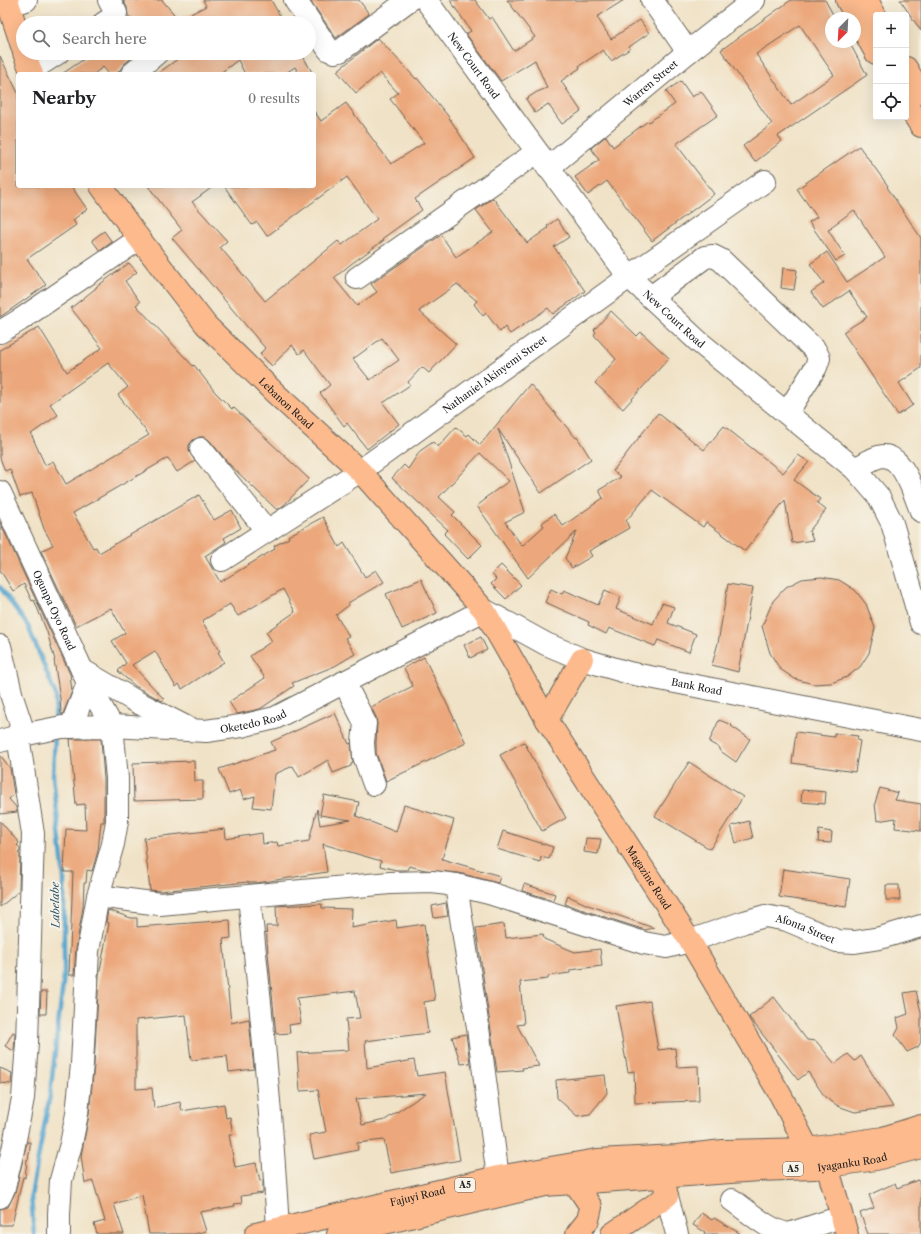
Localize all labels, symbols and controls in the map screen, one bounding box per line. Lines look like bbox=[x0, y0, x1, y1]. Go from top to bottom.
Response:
north arrow bbox=[825, 12, 861, 48]
map controls bbox=[873, 12, 909, 120]
button: + bbox=[873, 12, 909, 48]
search box bbox=[16, 16, 316, 60]
icon: search bbox=[30, 27, 52, 49]
text: Search here bbox=[62, 29, 147, 48]
street label: New Court Road bbox=[445, 30, 502, 101]
button: − bbox=[873, 48, 909, 84]
street label: Warren Street bbox=[620, 57, 681, 110]
button: locate bbox=[873, 84, 909, 120]
text: Nearby bbox=[32, 88, 96, 108]
text: 0 results bbox=[248, 90, 300, 106]
street label: New Court Road bbox=[640, 288, 707, 351]
street label: Nathaniel Akinyemi Street bbox=[440, 332, 550, 416]
street label: Lebanon Road bbox=[256, 375, 316, 432]
street label: Ogunpa Oyo Road bbox=[30, 568, 78, 653]
street label: Bank Road bbox=[670, 675, 723, 698]
street label: Oketedo Road bbox=[219, 707, 289, 736]
street label: Magazine Road bbox=[623, 843, 674, 912]
water label: Labelabe bbox=[48, 881, 62, 929]
street label: Afonta Street bbox=[773, 912, 837, 947]
street label: Iyaganku Road bbox=[817, 1150, 889, 1175]
road number: A5 bbox=[783, 1162, 803, 1176]
road number: A5 bbox=[455, 1178, 475, 1192]
street label: Fajuyi Road bbox=[389, 1184, 447, 1209]

